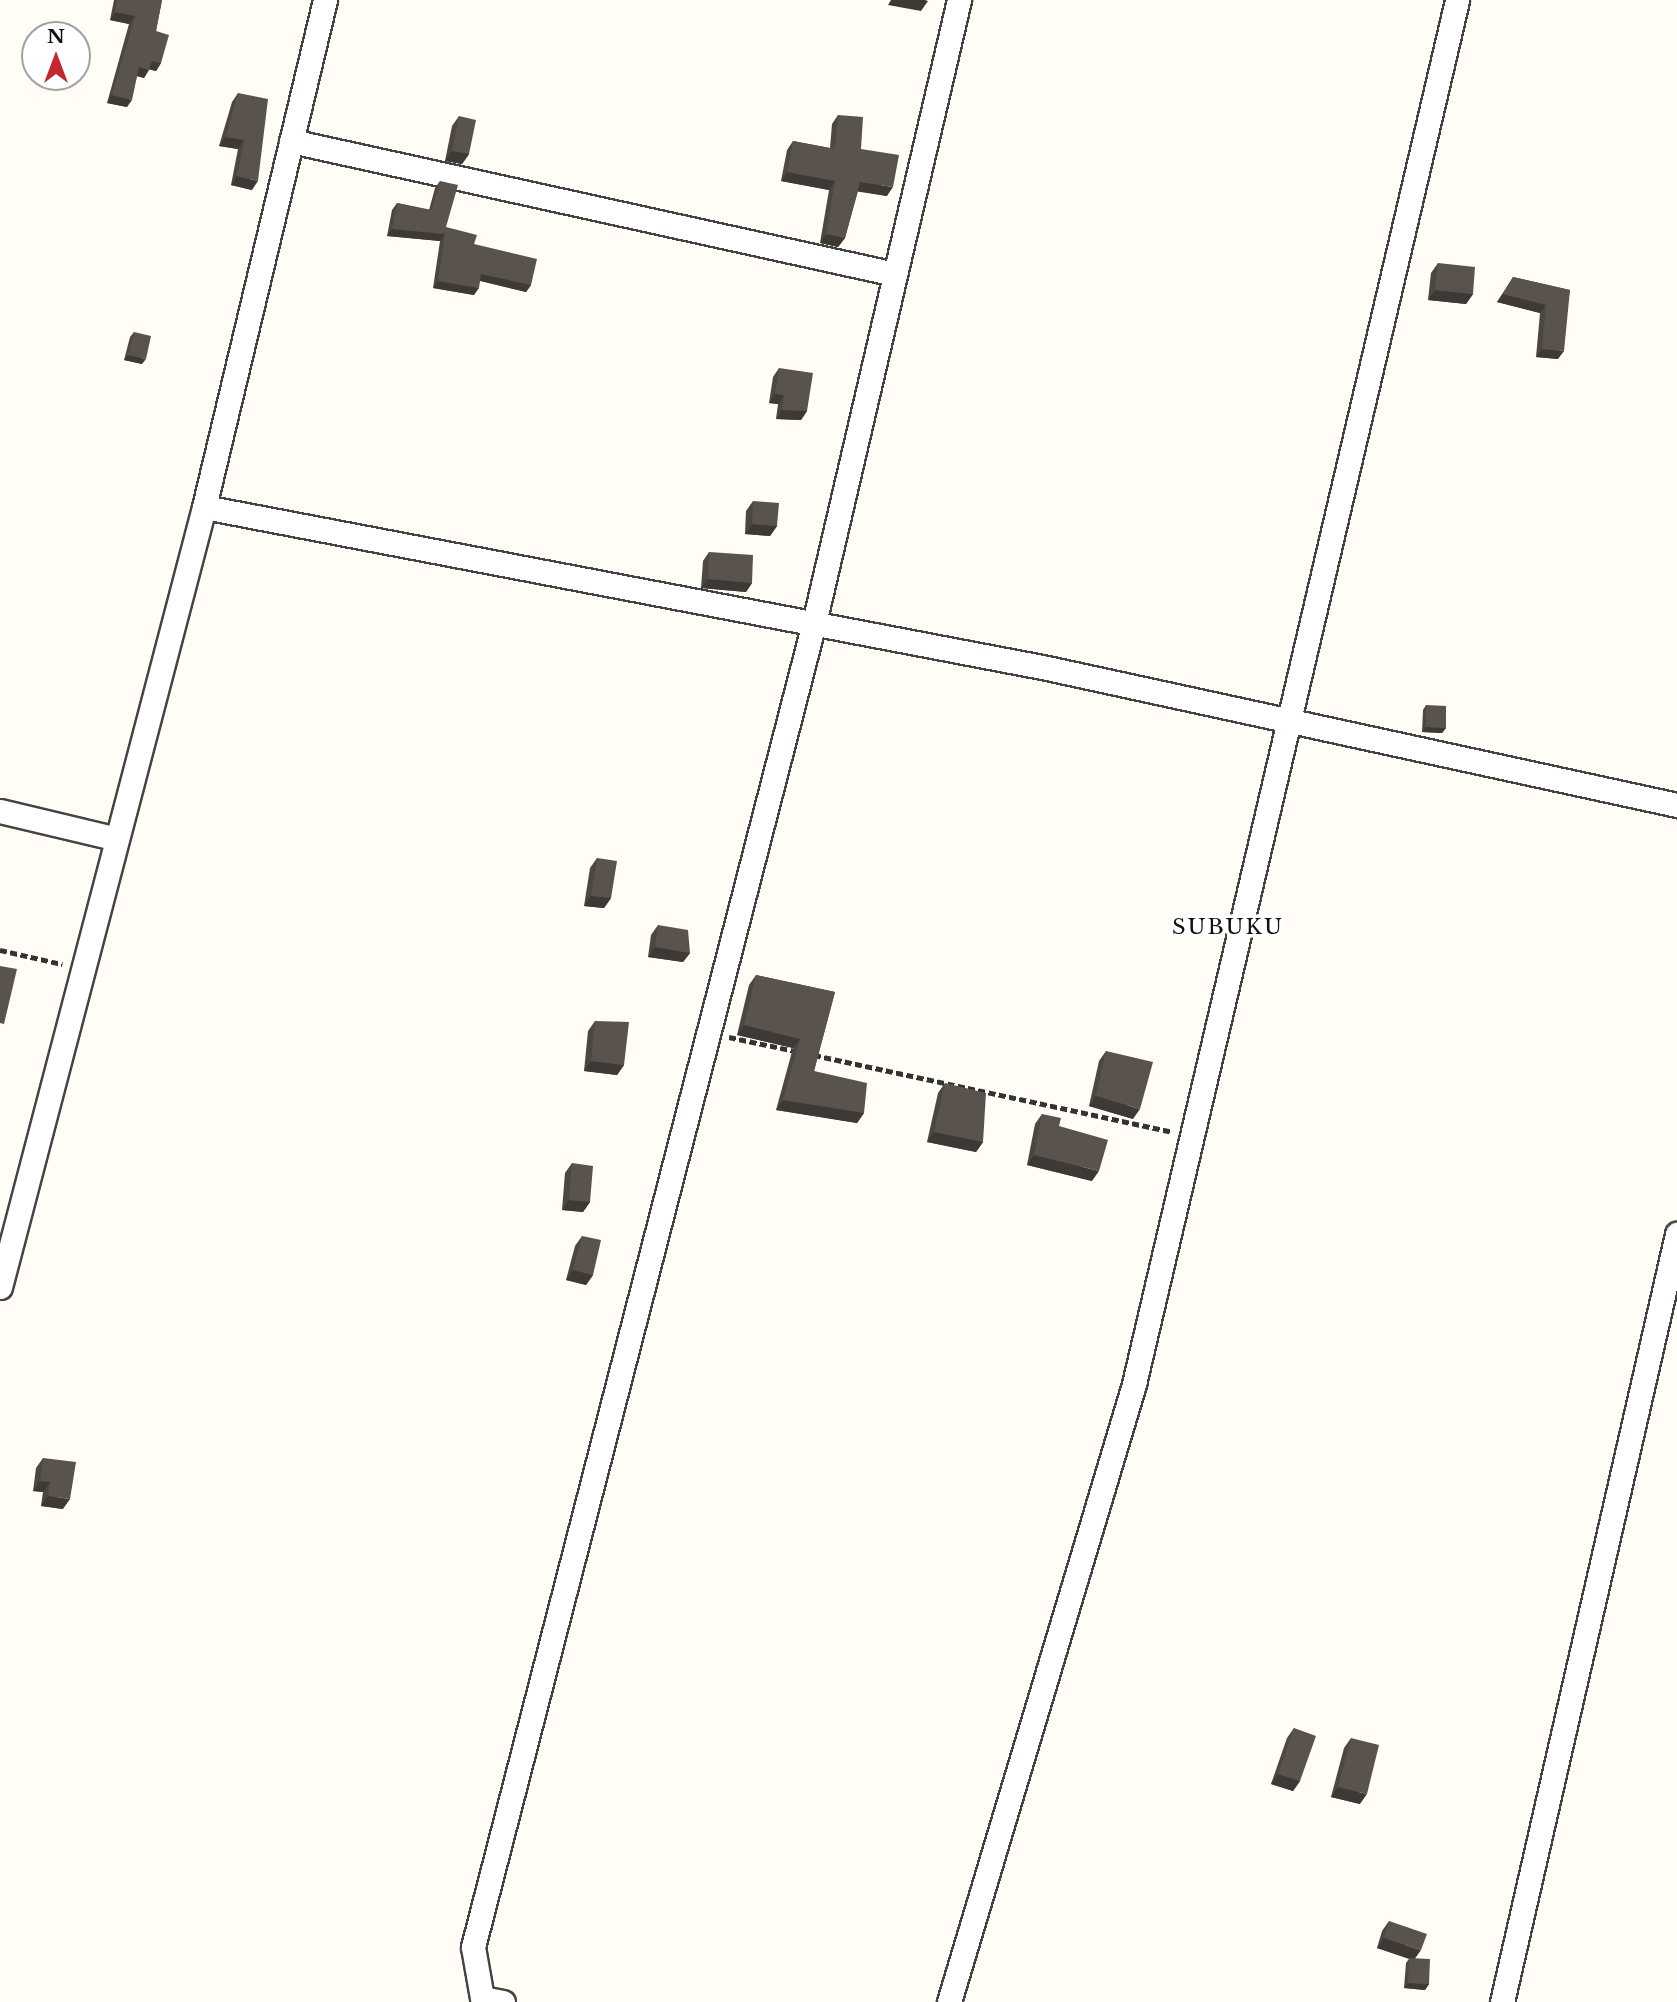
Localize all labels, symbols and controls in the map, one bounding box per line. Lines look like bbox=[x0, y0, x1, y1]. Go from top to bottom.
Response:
north arrow bbox=[21, 21, 91, 91]
text: N bbox=[47, 25, 65, 48]
district label: SUBUKU bbox=[1173, 914, 1283, 940]

